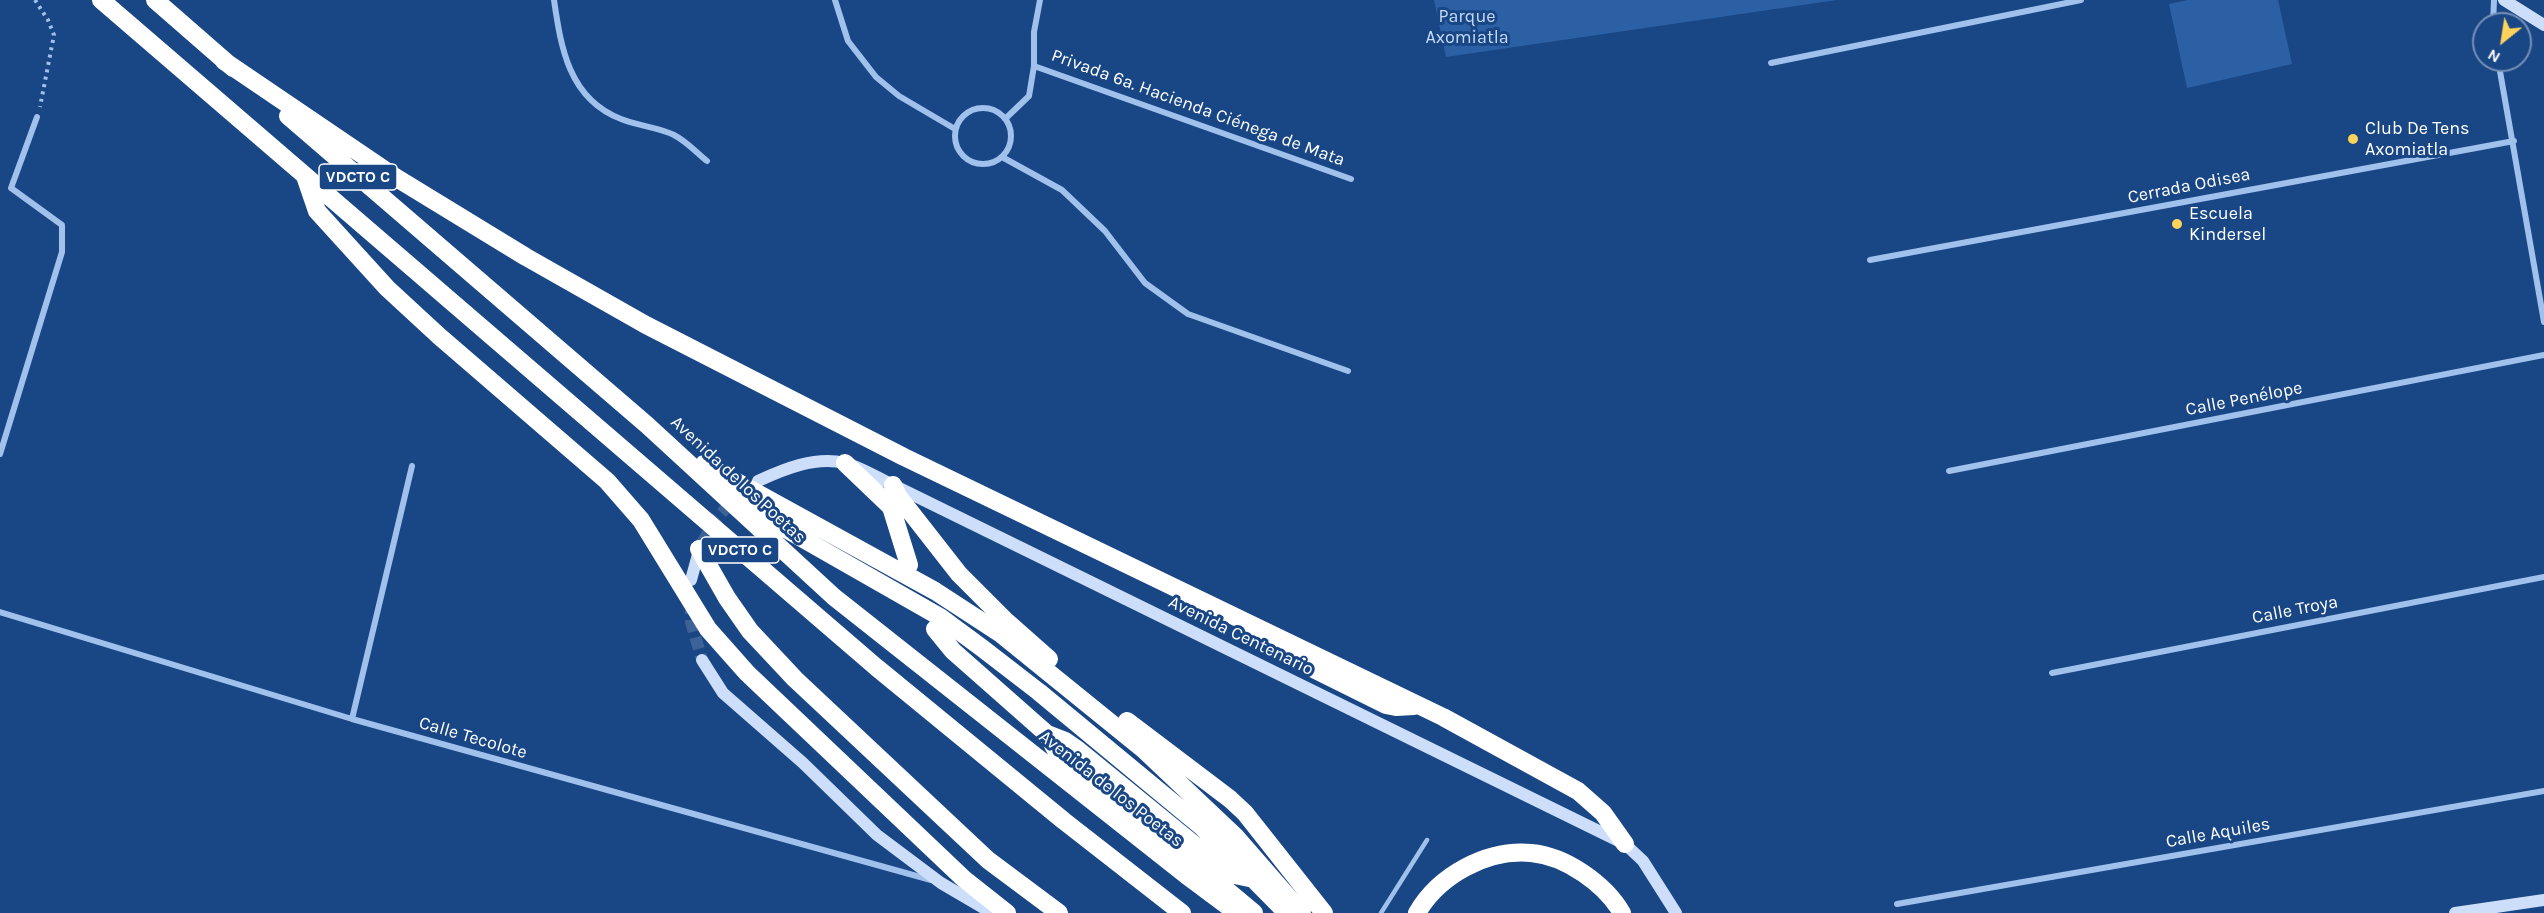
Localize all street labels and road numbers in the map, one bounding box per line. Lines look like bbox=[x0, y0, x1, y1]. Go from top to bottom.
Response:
street label: Privada 6a. Hacienda Ciénega de Mata bbox=[1048, 45, 1348, 171]
road number: VDCTO C bbox=[319, 164, 397, 190]
street label: Cerrada Odisea bbox=[2126, 164, 2252, 208]
street label: Calle Penélope bbox=[2184, 377, 2304, 421]
street label: Avenida de los Poetas bbox=[666, 412, 810, 548]
road number: VDCTO C bbox=[701, 537, 779, 563]
street label: Avenida Centenario bbox=[1165, 591, 1317, 681]
street label: Calle Troya bbox=[2250, 591, 2340, 629]
street label: Calle Tecolote bbox=[416, 712, 530, 764]
street label: Avenida de los Poetas bbox=[1035, 726, 1187, 852]
street label: Calle Aquiles bbox=[2164, 813, 2272, 853]

